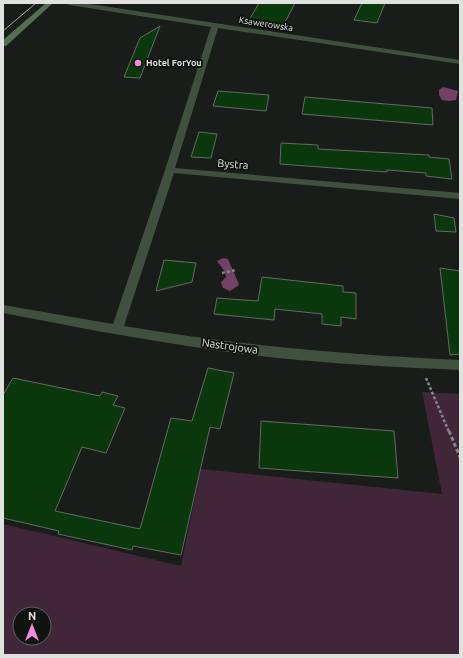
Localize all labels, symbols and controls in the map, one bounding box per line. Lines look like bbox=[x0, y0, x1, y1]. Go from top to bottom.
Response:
street label: Ksawerowska bbox=[238, 15, 294, 33]
marker: Hotel ForYou bbox=[133, 58, 143, 68]
place label: Hotel ForYou bbox=[146, 58, 202, 68]
street label: Bystra bbox=[217, 157, 249, 171]
street label: Nastrojowa bbox=[201, 336, 259, 356]
north arrow bbox=[12, 606, 52, 646]
text: N bbox=[28, 610, 36, 622]

